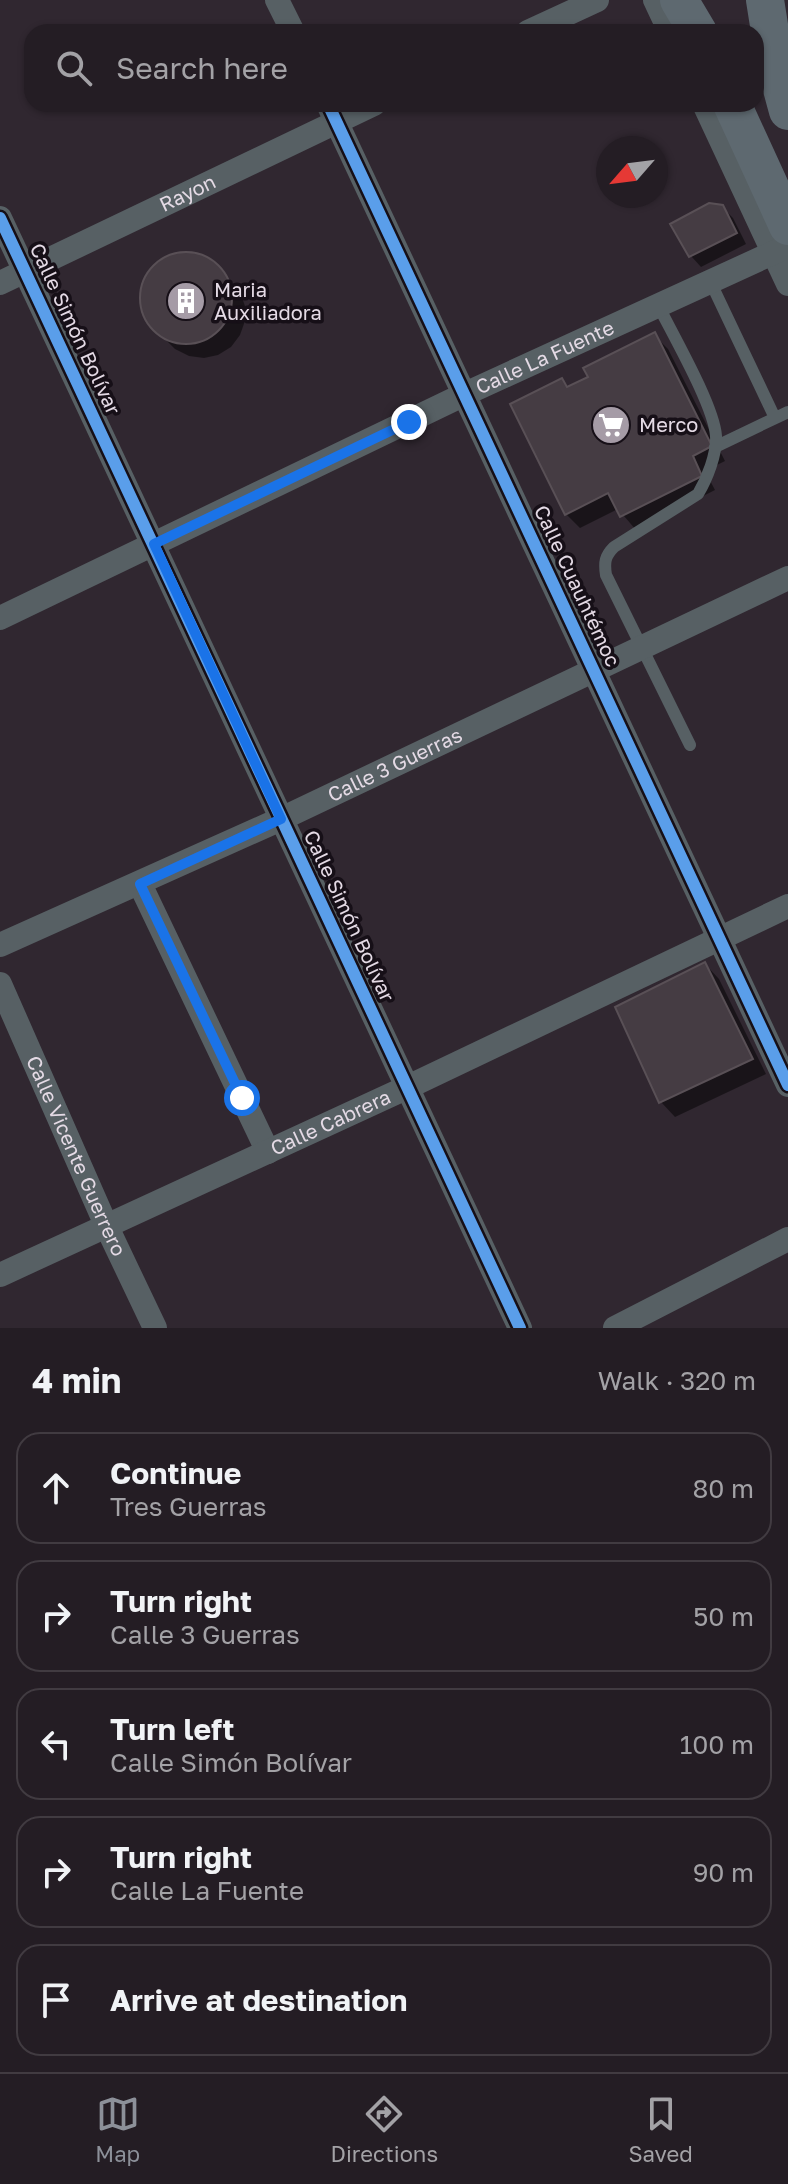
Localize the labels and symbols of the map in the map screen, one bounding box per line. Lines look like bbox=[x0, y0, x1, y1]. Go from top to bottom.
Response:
north arrow bbox=[596, 136, 668, 208]
street label: Rayon bbox=[155, 169, 219, 216]
street label: Calle Simón Bolívar bbox=[26, 239, 126, 418]
place label: Maria Auxiliadora bbox=[214, 277, 322, 324]
building icon: Maria Auxiliadora bbox=[165, 280, 207, 322]
street label: Calle La Fuente bbox=[472, 314, 617, 399]
route end bbox=[391, 404, 427, 440]
supermarket icon: Merco bbox=[590, 404, 632, 446]
place label: Merco bbox=[639, 412, 698, 436]
street label: Calle Cuauhtémoc bbox=[530, 501, 626, 670]
street label: Calle 3 Guerras bbox=[323, 722, 465, 806]
street label: Calle Simón Bolívar bbox=[300, 826, 400, 1005]
street label: Calle Vicente Guerrero bbox=[22, 1052, 132, 1260]
route start bbox=[224, 1080, 260, 1116]
street label: Calle Cabrera bbox=[266, 1084, 394, 1160]

